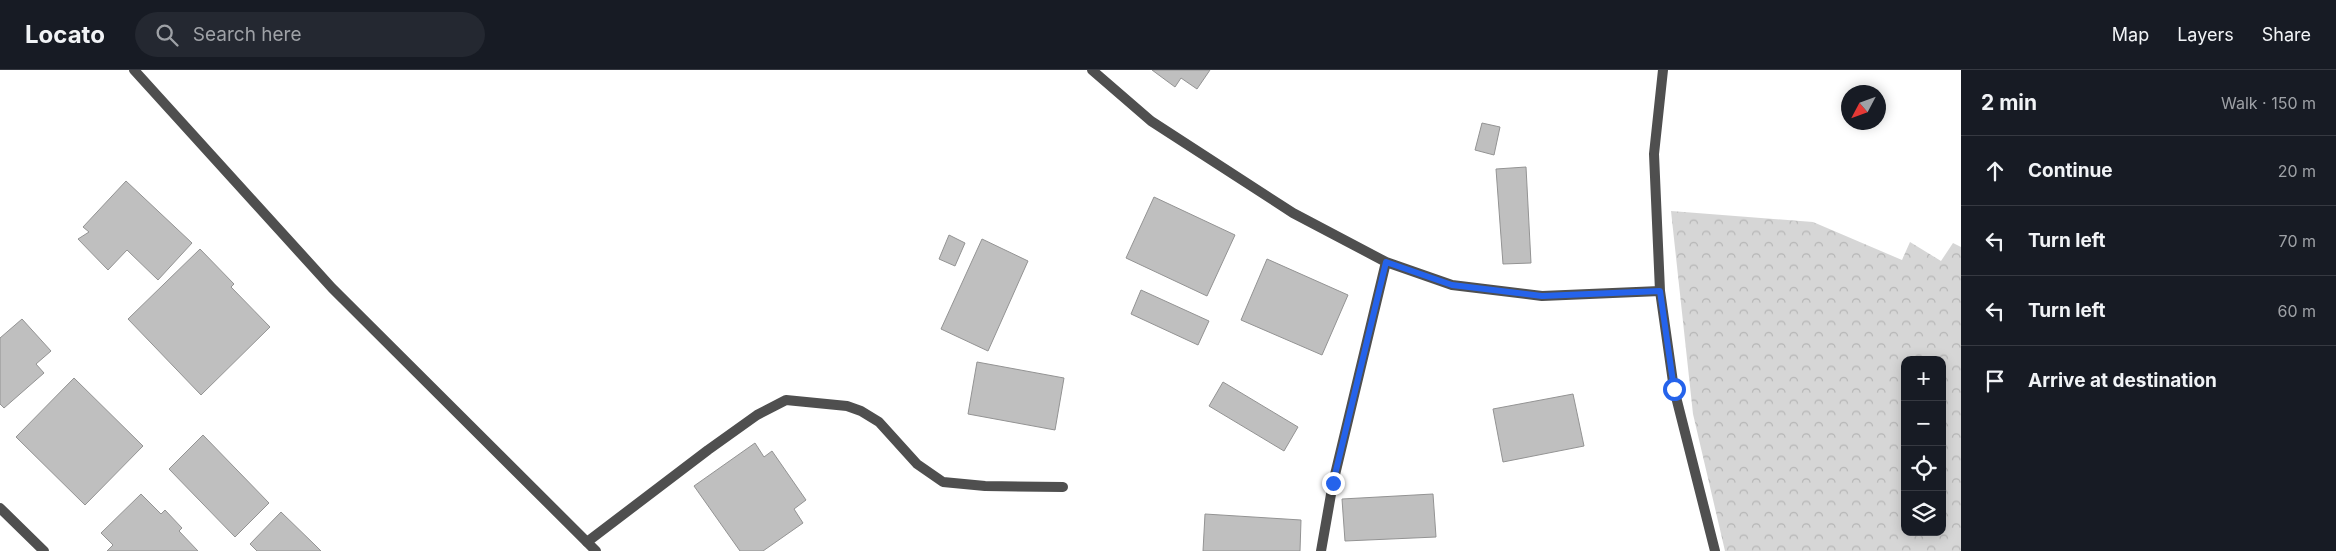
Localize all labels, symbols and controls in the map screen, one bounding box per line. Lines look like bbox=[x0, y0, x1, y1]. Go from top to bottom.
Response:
search box bbox=[135, 12, 485, 57]
text: Locato bbox=[25, 20, 105, 49]
icon: search bbox=[153, 21, 181, 49]
text: Search here bbox=[193, 23, 301, 46]
text: Map bbox=[2112, 24, 2149, 45]
text: Layers bbox=[2177, 24, 2234, 45]
text: Share bbox=[2262, 24, 2311, 45]
north arrow bbox=[1841, 85, 1886, 130]
text: 2 min bbox=[1981, 90, 2037, 115]
text: Walk · 150 m bbox=[2221, 93, 2316, 113]
icon: ahead bbox=[1981, 157, 2009, 185]
text: Continue bbox=[2028, 159, 2113, 182]
text: 20 m bbox=[2278, 161, 2316, 181]
icon: left bbox=[1981, 227, 2009, 255]
text: Turn left bbox=[2028, 229, 2106, 252]
text: 70 m bbox=[2279, 231, 2316, 251]
icon: left bbox=[1981, 297, 2009, 325]
text: Turn left bbox=[2028, 299, 2106, 322]
text: 60 m bbox=[2277, 301, 2316, 321]
map controls bbox=[1901, 356, 1946, 536]
button: + bbox=[1901, 356, 1946, 401]
icon: arrive bbox=[1981, 367, 2009, 395]
text: Arrive at destination bbox=[2028, 369, 2217, 392]
route start bbox=[1663, 378, 1686, 401]
button: − bbox=[1901, 401, 1946, 446]
button: locate bbox=[1901, 446, 1946, 491]
route end bbox=[1322, 472, 1345, 495]
button: layers bbox=[1901, 491, 1946, 536]

